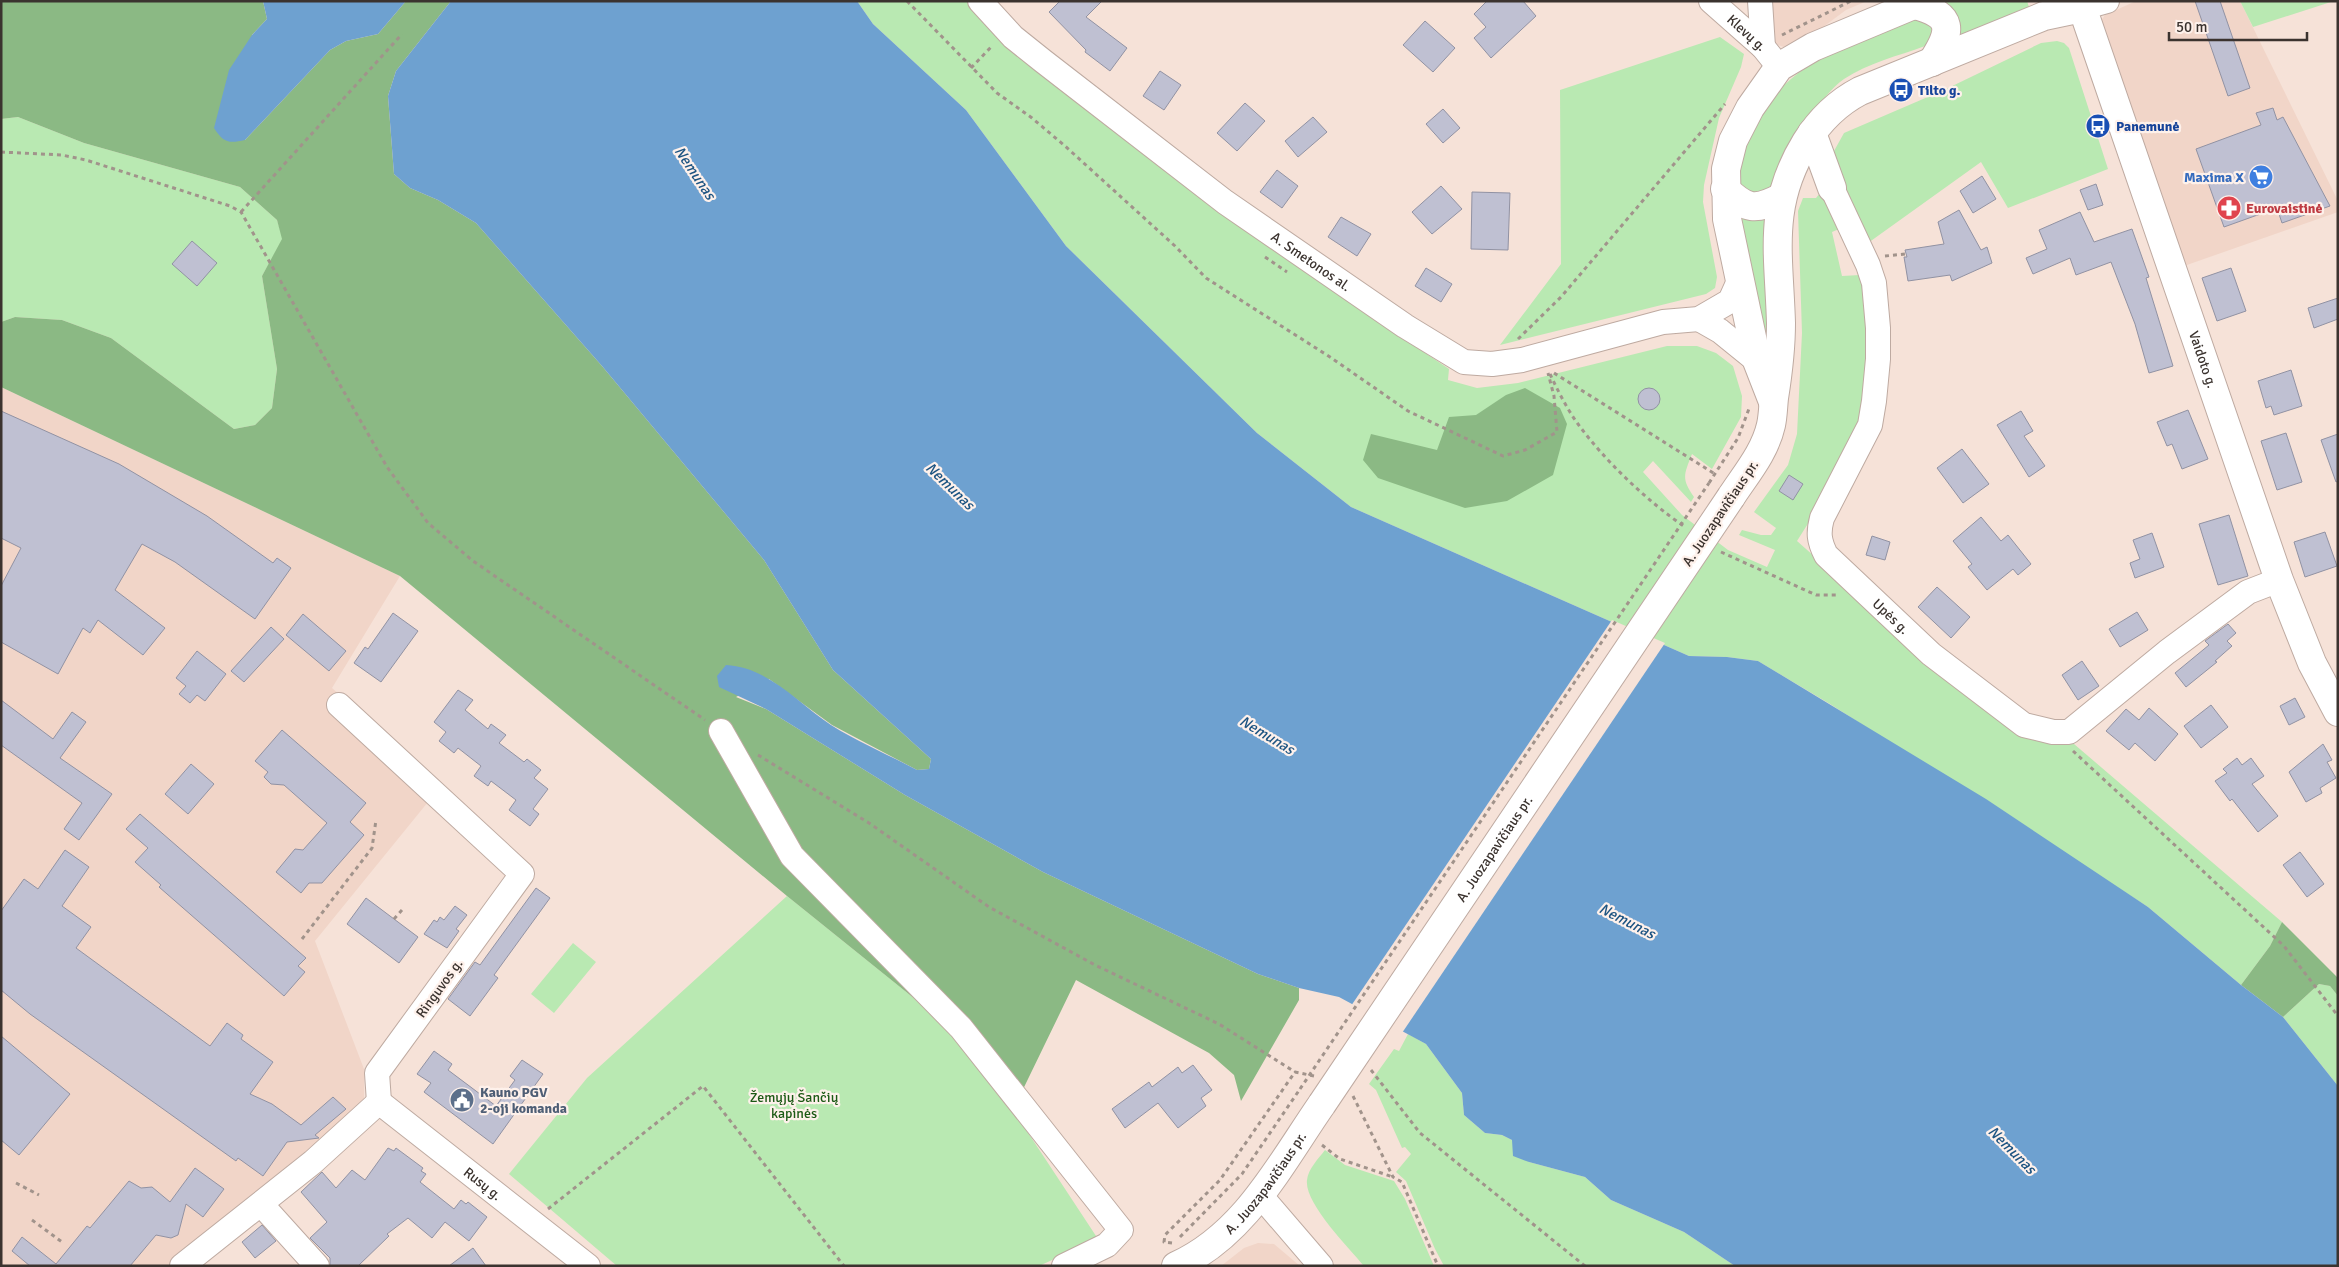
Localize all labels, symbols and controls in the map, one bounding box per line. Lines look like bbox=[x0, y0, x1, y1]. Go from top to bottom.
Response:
scale bar bbox=[2169, 10, 2306, 42]
street label: Klevų g. bbox=[1723, 11, 1771, 54]
text: 50 m bbox=[2176, 18, 2207, 36]
bus stop icon: Tilto g. bbox=[1888, 77, 1914, 103]
place label: Tilto g. bbox=[1918, 82, 1961, 99]
bus stop icon: Panemunė bbox=[2085, 113, 2111, 139]
place label: Panemunė bbox=[2116, 118, 2179, 135]
water label: Nemunas bbox=[671, 143, 720, 204]
supermarket icon: Maxima X bbox=[2248, 164, 2274, 190]
place label: Maxima X bbox=[2184, 169, 2244, 186]
pharmacy icon: Eurovaistinė bbox=[2216, 195, 2242, 221]
place label: Eurovaistinė bbox=[2246, 200, 2322, 217]
street label: A. Smetonos al. bbox=[1268, 228, 1354, 295]
street label: Vaidoto g. bbox=[2185, 329, 2220, 390]
street label: A. Juozapavičiaus pr. bbox=[1679, 457, 1762, 570]
water label: Nemunas bbox=[922, 459, 979, 514]
street label: Upės g. bbox=[1869, 595, 1913, 638]
water label: Nemunas bbox=[1237, 712, 1299, 759]
street label: A. Juozapavičiaus pr. bbox=[1453, 793, 1536, 905]
water label: Nemunas bbox=[1596, 899, 1659, 943]
street label: Ringuvos g. bbox=[412, 956, 466, 1021]
place label: Kauno PGV 2-oji komanda bbox=[480, 1084, 567, 1117]
public building icon: Kauno PGV 2-oji komanda bbox=[449, 1087, 475, 1113]
park label: Žemųjų Šančių kapinės bbox=[750, 1089, 839, 1122]
water label: Nemunas bbox=[1984, 1122, 2041, 1179]
street label: A. Juozapavičiaus pr. bbox=[1221, 1129, 1310, 1238]
street label: Rusų g. bbox=[460, 1164, 505, 1204]

